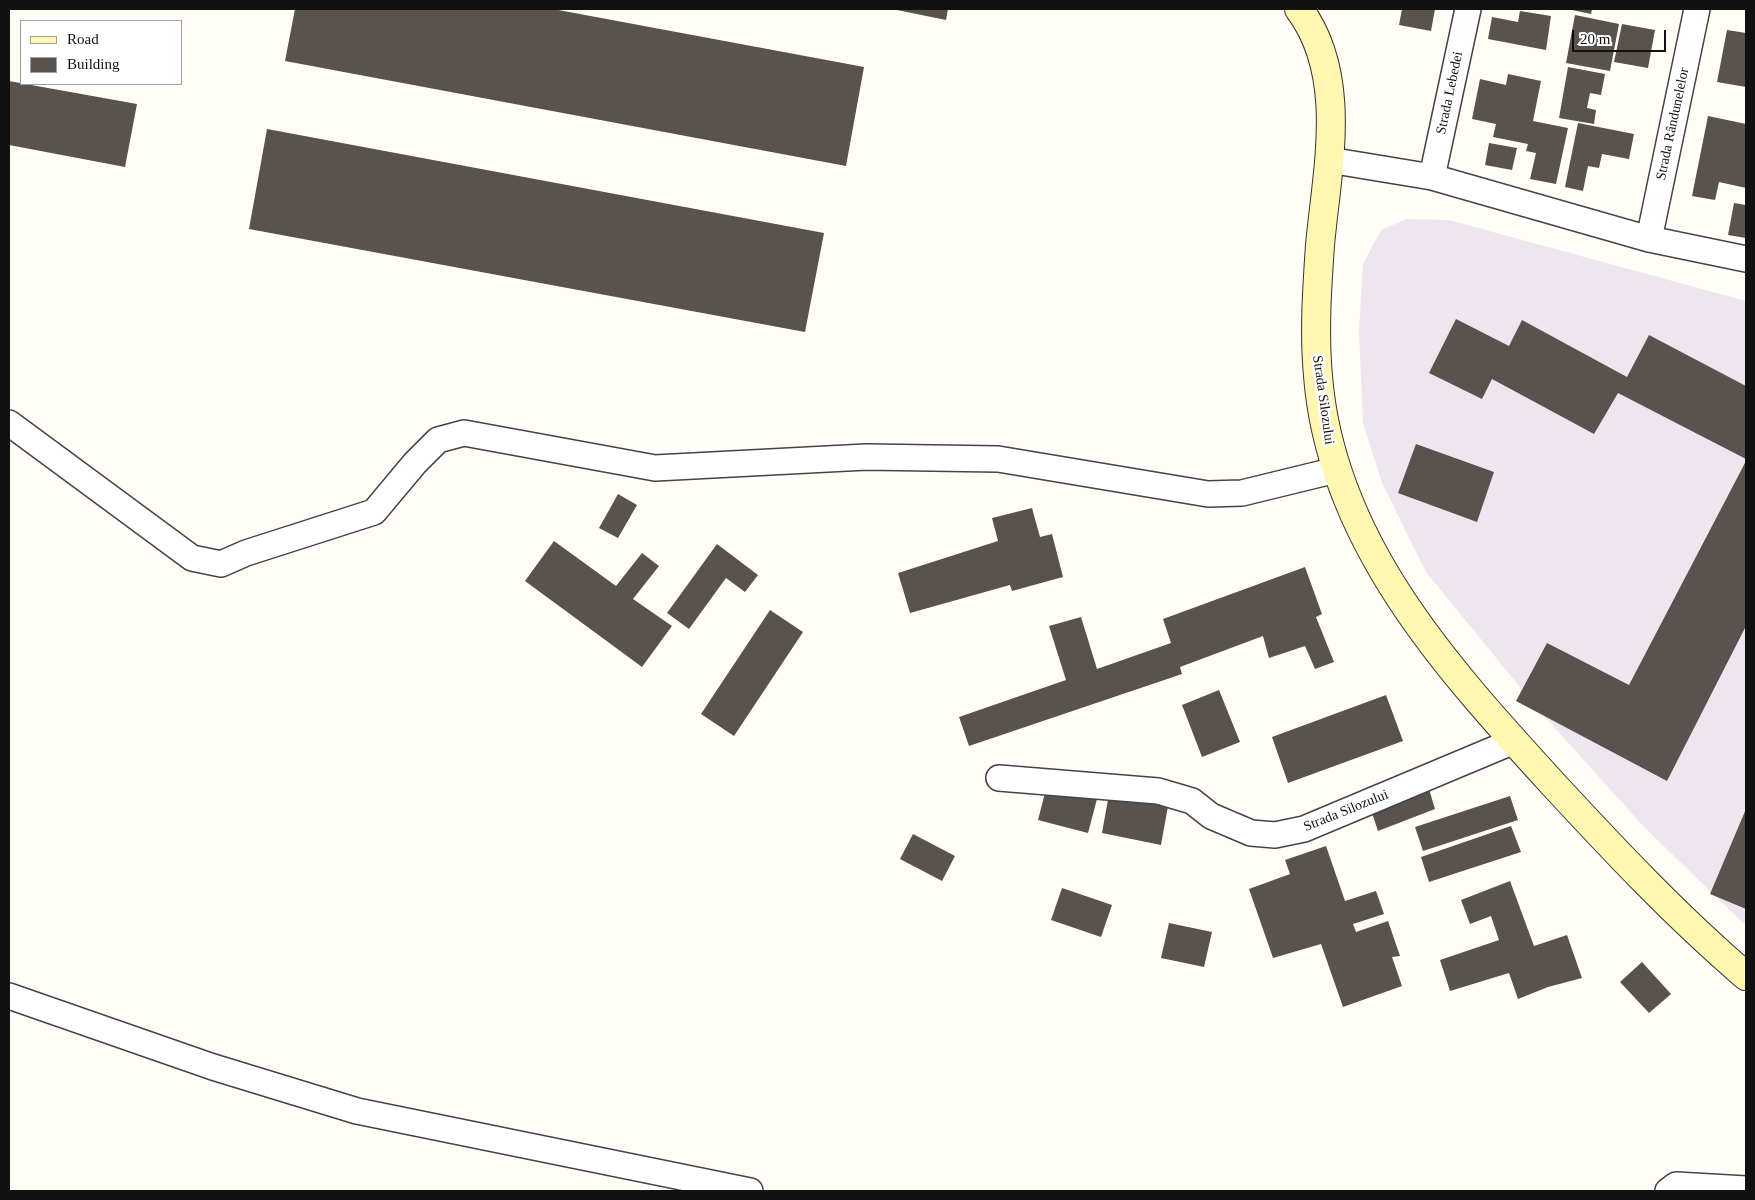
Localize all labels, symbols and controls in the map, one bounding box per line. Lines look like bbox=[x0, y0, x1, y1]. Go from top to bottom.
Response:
legend bbox=[20, 20, 182, 85]
scale bar bbox=[1575, 20, 1669, 52]
text: Road bbox=[67, 31, 99, 47]
text: 20 m bbox=[1580, 31, 1610, 47]
street label: Strada Lebedei bbox=[1433, 50, 1467, 136]
text: Building bbox=[67, 56, 120, 72]
street label: Strada Rândunelelor bbox=[1653, 66, 1693, 182]
street label: Strada Silozului bbox=[1308, 354, 1338, 446]
street label: Strada Silozului bbox=[1301, 786, 1391, 836]

